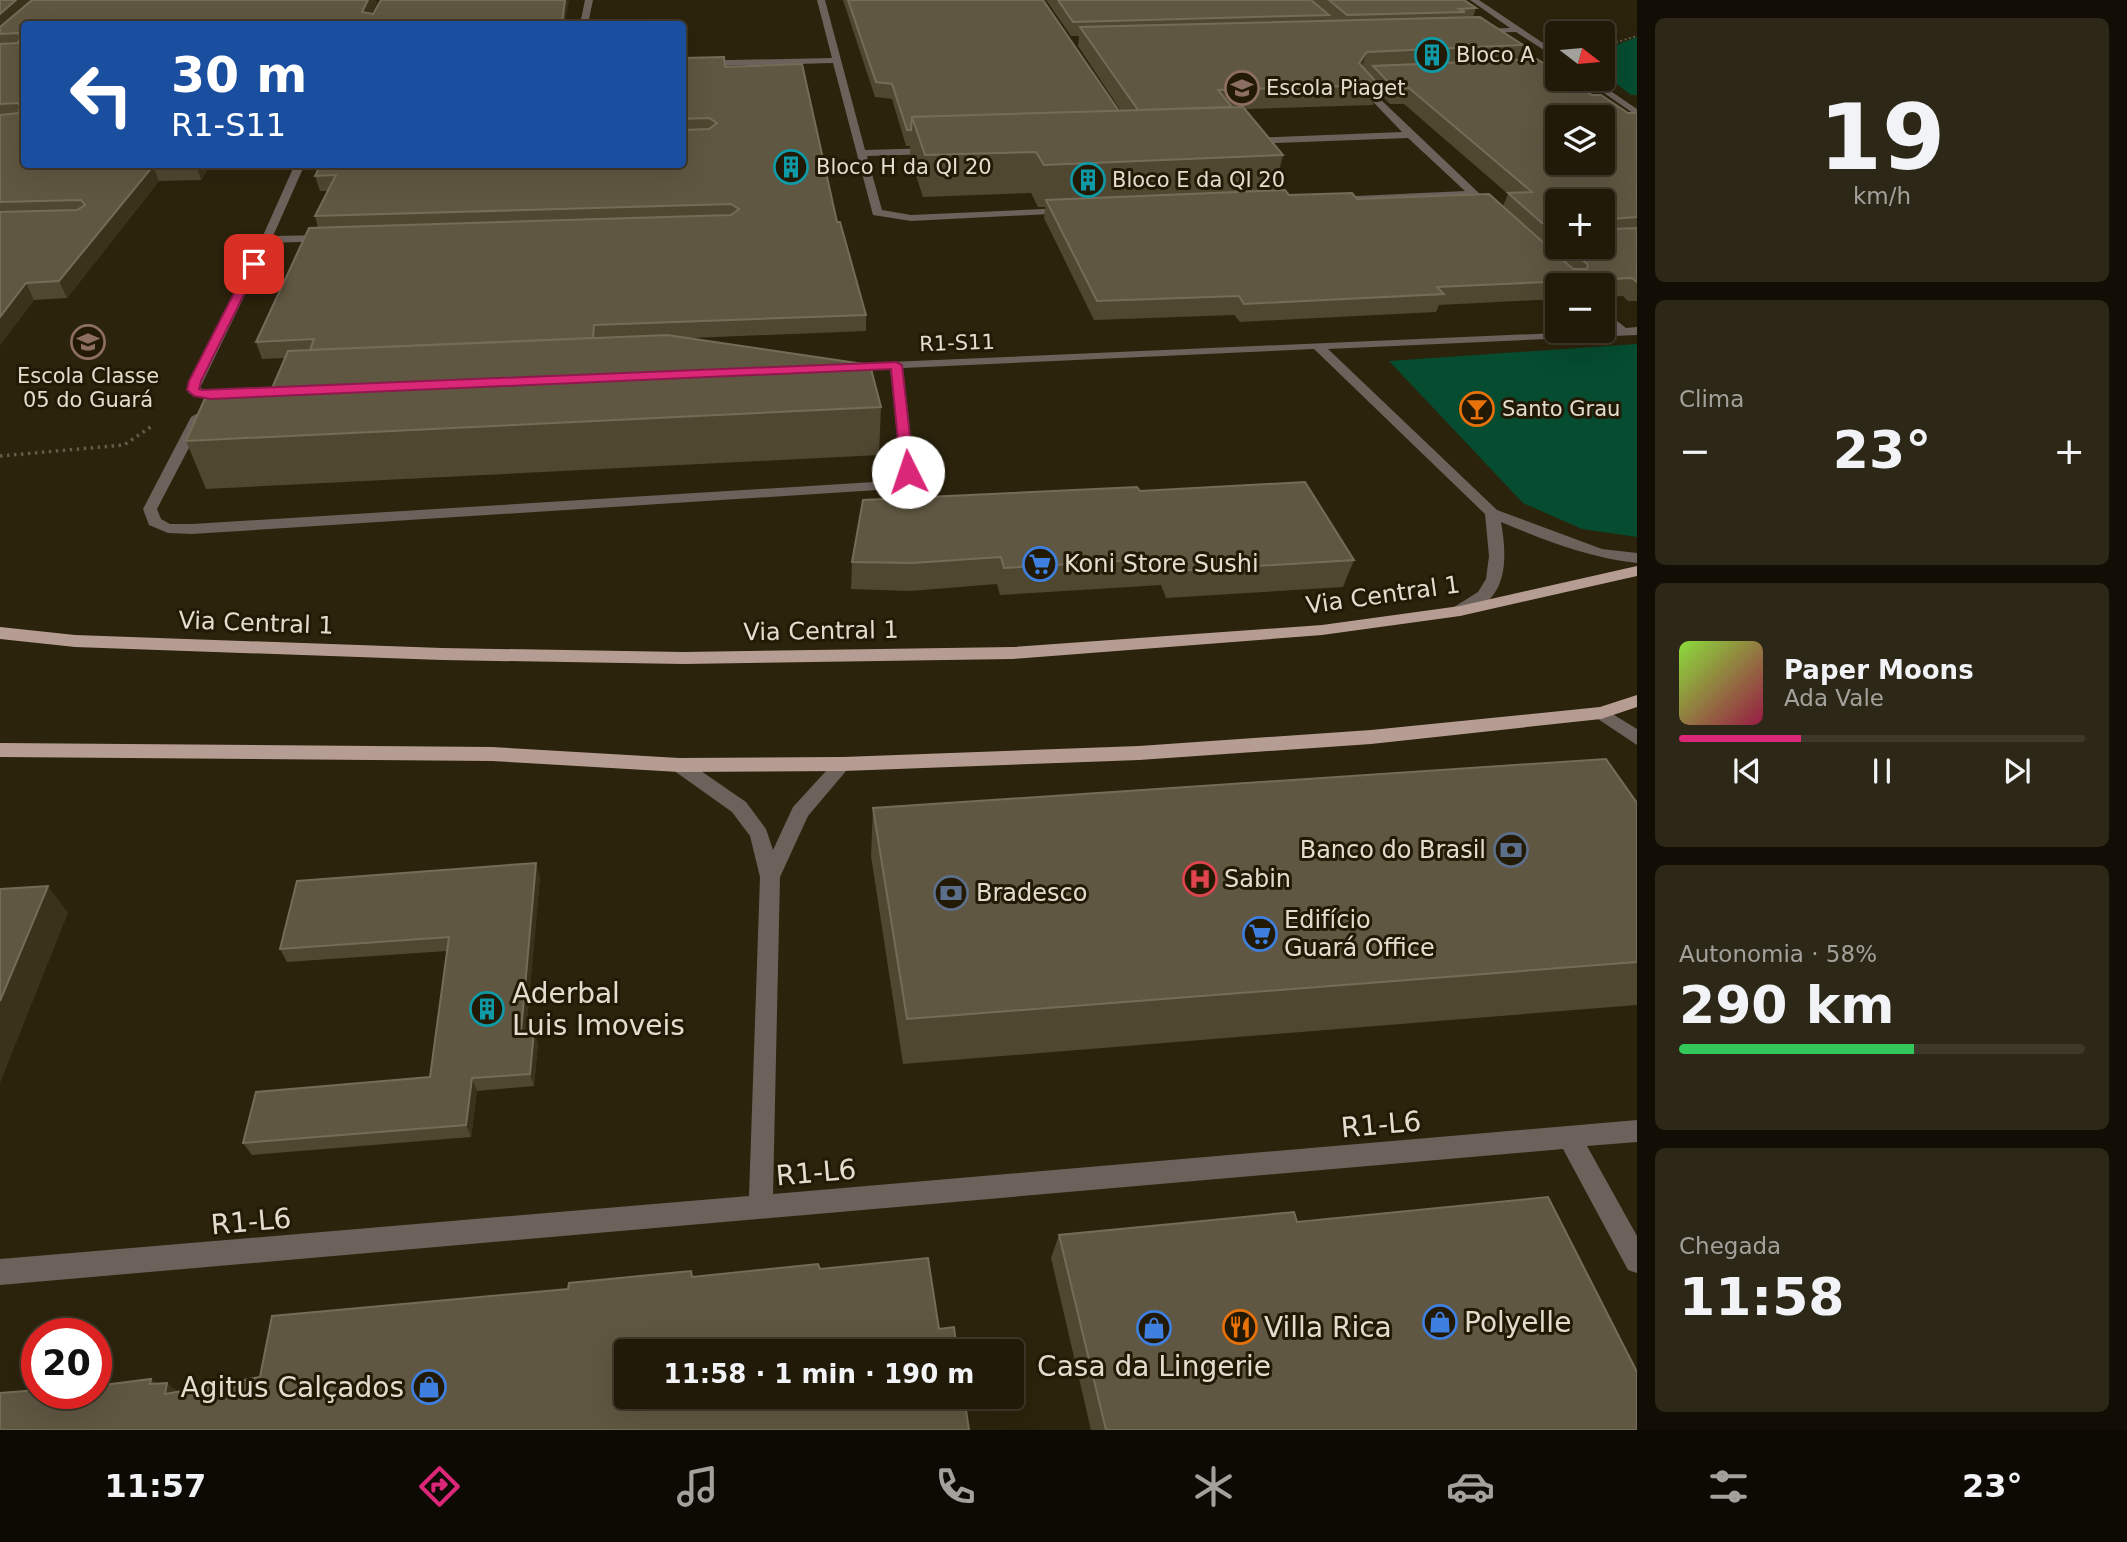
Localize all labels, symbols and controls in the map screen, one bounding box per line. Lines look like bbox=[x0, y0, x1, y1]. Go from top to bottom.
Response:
north arrow bbox=[1545, 21, 1615, 91]
map controls bbox=[1545, 21, 1615, 343]
building icon: Bloco A bbox=[1413, 36, 1451, 74]
place label: Bloco A bbox=[1456, 43, 1535, 67]
text: 30 m bbox=[171, 47, 307, 104]
icon: left bbox=[56, 49, 147, 140]
school or university icon: Escola Piaget bbox=[1223, 69, 1261, 107]
place label: Escola Piaget bbox=[1266, 76, 1405, 100]
text: 19 bbox=[1819, 85, 1945, 190]
button: layers bbox=[1545, 105, 1615, 175]
text: R1-S11 bbox=[171, 106, 286, 144]
building icon: Bloco H da QI 20 bbox=[772, 148, 810, 186]
place label: Bloco H da QI 20 bbox=[816, 155, 992, 179]
building icon: Bloco E da QI 20 bbox=[1069, 161, 1107, 199]
place label: Bloco E da QI 20 bbox=[1112, 168, 1285, 192]
text: km/h bbox=[1853, 183, 1911, 209]
button: + bbox=[1545, 189, 1615, 259]
pin bbox=[224, 234, 284, 294]
icon: arrive bbox=[235, 245, 273, 283]
button: − bbox=[1545, 273, 1615, 343]
school or university icon: Escola Classe 05 do Guará bbox=[69, 323, 107, 361]
street label: R1-S11 bbox=[919, 330, 995, 356]
place label: Escola Classe 05 do Guará bbox=[17, 364, 159, 412]
text: Clima bbox=[1679, 386, 1744, 412]
bar icon: Santo Grau bbox=[1458, 390, 1496, 428]
place label: Santo Grau bbox=[1502, 397, 1620, 421]
text: 23° bbox=[1833, 420, 1931, 480]
text: − bbox=[1679, 429, 1711, 473]
text: + bbox=[2053, 429, 2085, 473]
position arrow bbox=[871, 435, 945, 509]
supermarket icon: Koni Store Sushi bbox=[1021, 545, 1059, 583]
place label: Koni Store Sushi bbox=[1064, 550, 1259, 578]
street label: Via Central 1 bbox=[1304, 570, 1462, 620]
street label: Via Central 1 bbox=[178, 606, 334, 640]
street label: Via Central 1 bbox=[743, 616, 899, 646]
text: Paper Moons bbox=[1784, 655, 1974, 685]
text: Ada Vale bbox=[1784, 685, 1884, 711]
icon: previous bbox=[1728, 752, 1766, 790]
icon: pause bbox=[1863, 752, 1901, 790]
icon: next bbox=[1998, 752, 2036, 790]
bank icon: Banco do Brasil bbox=[1492, 831, 1530, 869]
place label: Banco do Brasil bbox=[1300, 836, 1486, 864]
hospital icon: Sabin bbox=[1181, 860, 1219, 898]
place label: Sabin bbox=[1224, 865, 1291, 893]
bank icon: Bradesco bbox=[932, 874, 970, 912]
place label: Bradesco bbox=[976, 879, 1087, 907]
place label: Edifício Guará Office bbox=[1284, 906, 1435, 962]
supermarket icon: Edifício Guará Office bbox=[1241, 915, 1279, 953]
text: Autonomia · 58% bbox=[1679, 941, 1877, 967]
text: 290 km bbox=[1679, 975, 1894, 1035]
place label: Aderbal Luis Imoveis bbox=[512, 977, 685, 1042]
building icon: Aderbal Luis Imoveis bbox=[468, 990, 506, 1028]
street label: R1-L6 bbox=[1339, 1105, 1423, 1144]
street label: R1-L6 bbox=[774, 1153, 858, 1192]
street label: R1-L6 bbox=[209, 1202, 293, 1241]
text: Chegada bbox=[1679, 1233, 1781, 1259]
text: 11:58 bbox=[1679, 1267, 1845, 1327]
shop icon: Polyelle bbox=[1421, 1303, 1459, 1341]
place label: Polyelle bbox=[1464, 1306, 1571, 1339]
restaurant icon: Villa Rica bbox=[1221, 1308, 1259, 1346]
shop icon: Casa da Lingerie bbox=[1135, 1309, 1173, 1347]
place label: Villa Rica bbox=[1264, 1311, 1392, 1344]
speed limit sign: 20 bbox=[21, 1318, 112, 1409]
place label: Casa da Lingerie bbox=[1037, 1350, 1271, 1383]
text: 11:58 · 1 min · 190 m bbox=[664, 1359, 974, 1389]
shop icon: Agitus Calçados bbox=[410, 1368, 448, 1406]
place label: Agitus Calçados bbox=[181, 1371, 404, 1404]
icon: directions bbox=[415, 1462, 464, 1511]
icon: music bbox=[673, 1462, 722, 1511]
icon: phone bbox=[931, 1462, 980, 1511]
icon: climate bbox=[1189, 1462, 1238, 1511]
icon: car bbox=[1446, 1462, 1495, 1511]
icon: filters bbox=[1704, 1462, 1753, 1511]
text: 11:57 bbox=[104, 1467, 206, 1505]
text: 23° bbox=[1962, 1467, 2022, 1505]

